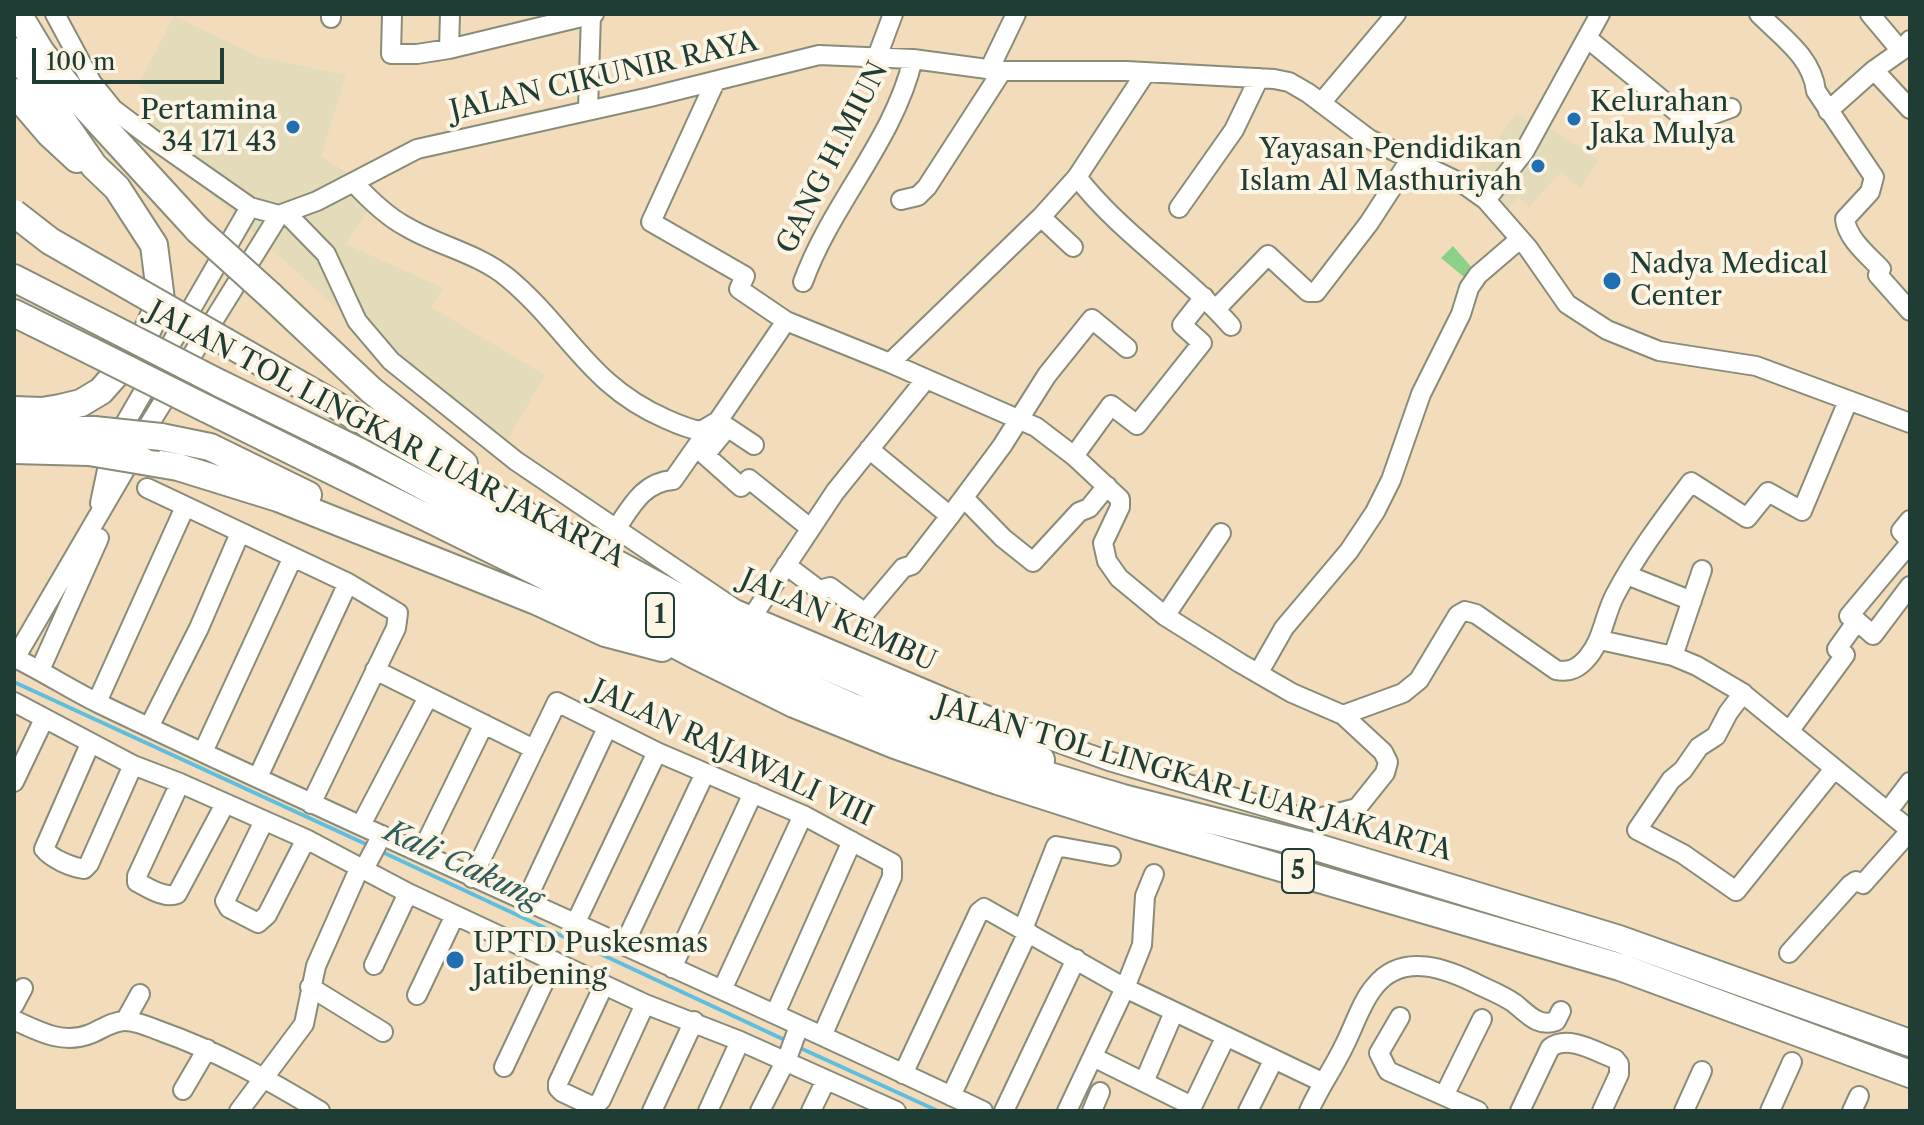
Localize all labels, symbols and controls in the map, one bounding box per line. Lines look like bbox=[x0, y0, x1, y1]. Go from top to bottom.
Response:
street label: JALAN CIKUNIR RAYA bbox=[447, 25, 761, 129]
scale bar bbox=[36, 32, 228, 82]
text: 100 m bbox=[46, 47, 115, 76]
street label: GANG H.MIUN bbox=[770, 57, 896, 259]
place label: Kelurahan Jaka Mulya bbox=[1590, 86, 1735, 152]
place label: Pertamina 34 171 43 bbox=[140, 94, 277, 160]
marker: Kelurahan Jaka Mulya bbox=[1565, 110, 1583, 128]
marker: Pertamina 34 171 43 bbox=[284, 118, 302, 136]
place label: Yayasan Pendidikan Islam Al Masthuriyah bbox=[1240, 133, 1522, 199]
marker: Yayasan Pendidikan Islam Al Masthuriyah bbox=[1529, 157, 1547, 175]
place label: Nadya Medical Center bbox=[1630, 248, 1828, 314]
marker: Nadya Medical Center bbox=[1601, 270, 1623, 292]
street label: JALAN TOL LINGKAR LUAR JAKARTA bbox=[142, 295, 630, 575]
street label: JALAN KEMBU bbox=[735, 563, 941, 679]
road number: 1 bbox=[646, 593, 674, 637]
street label: JALAN RAJAWALI VIII bbox=[586, 674, 878, 834]
street label: JALAN TOL LINGKAR LUAR JAKARTA bbox=[932, 689, 1456, 869]
water label: Kali Cakung bbox=[378, 814, 548, 918]
road number: 5 bbox=[1282, 849, 1314, 893]
place label: UPTD Puskesmas Jatibening bbox=[473, 927, 708, 993]
marker: UPTD Puskesmas Jatibening bbox=[444, 949, 466, 971]

